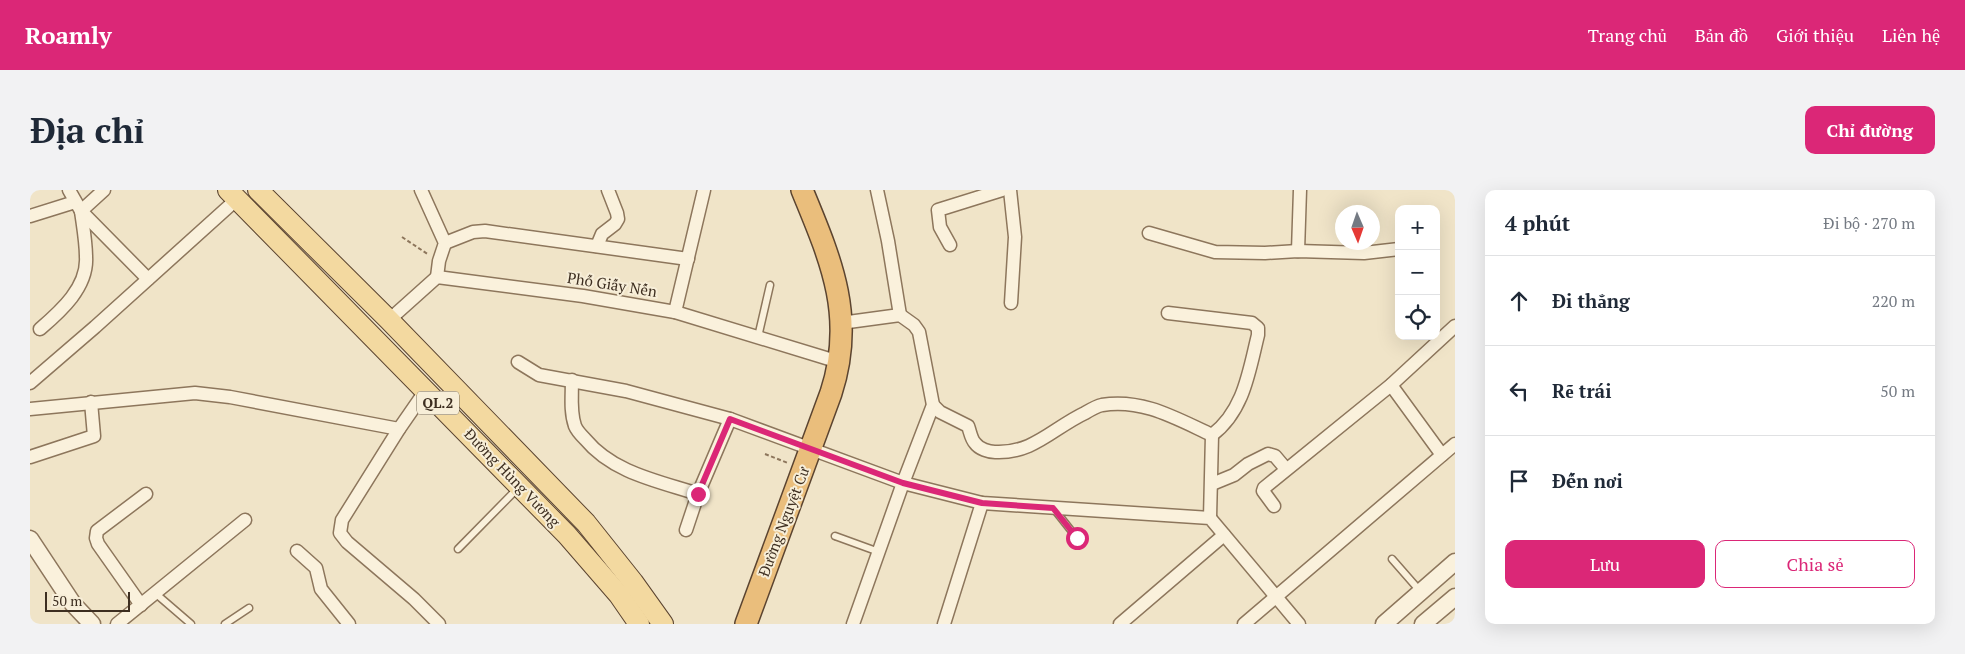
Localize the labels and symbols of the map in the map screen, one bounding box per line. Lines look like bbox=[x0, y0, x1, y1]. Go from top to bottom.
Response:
north arrow bbox=[1335, 205, 1380, 250]
street label: Phố Giấy Nến bbox=[566, 267, 659, 301]
road number: QL.2 bbox=[417, 392, 459, 414]
street label: Đường Hùng Vương bbox=[460, 424, 566, 532]
street label: Đường Nguyệt Cư bbox=[753, 463, 813, 579]
route end bbox=[687, 483, 710, 506]
route start bbox=[1066, 527, 1089, 550]
scale bar bbox=[45, 589, 130, 612]

